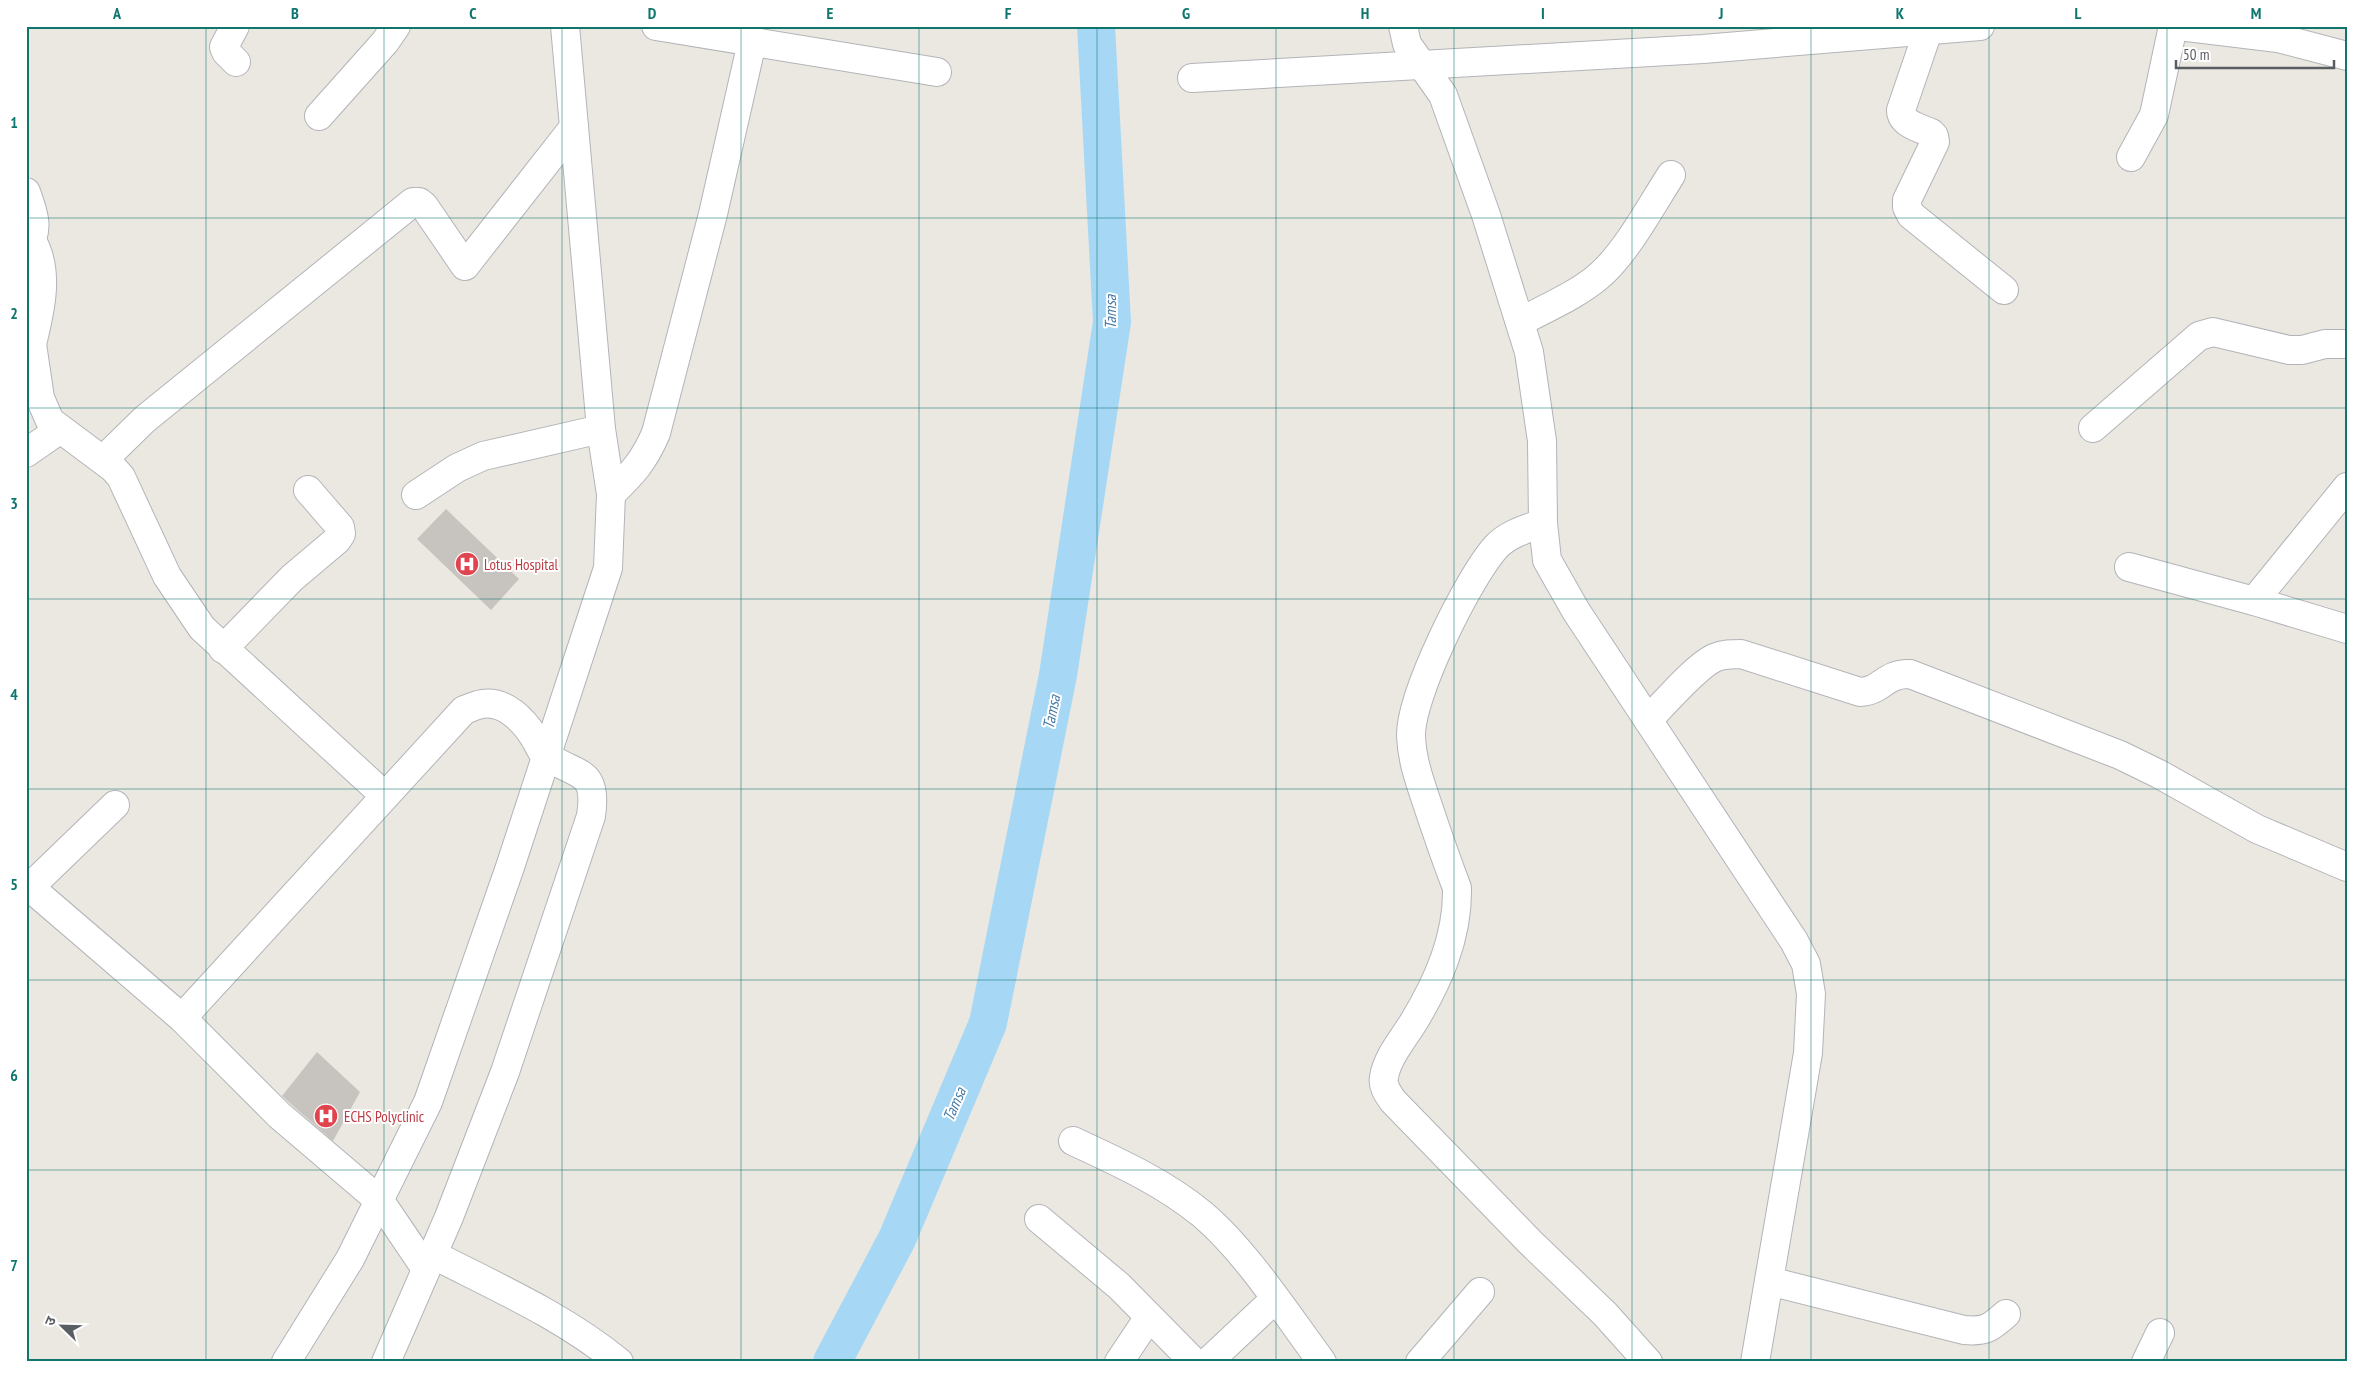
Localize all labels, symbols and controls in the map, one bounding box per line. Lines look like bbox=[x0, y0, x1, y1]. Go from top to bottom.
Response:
text: A bbox=[112, 3, 122, 23]
text: B bbox=[291, 3, 299, 23]
text: C bbox=[469, 3, 477, 23]
text: D bbox=[648, 3, 657, 23]
text: E bbox=[827, 3, 834, 23]
text: F bbox=[1005, 3, 1012, 23]
text: G bbox=[1182, 3, 1190, 23]
text: H bbox=[1361, 3, 1369, 23]
text: I bbox=[1541, 3, 1545, 23]
text: J bbox=[1718, 3, 1723, 23]
text: K bbox=[1896, 3, 1905, 23]
text: L bbox=[2075, 3, 2082, 23]
text: M bbox=[2251, 3, 2261, 23]
scale bar bbox=[2176, 38, 2333, 70]
text: 50 m bbox=[2183, 45, 2209, 64]
text: 1 bbox=[10, 112, 18, 132]
water label: Tamsa bbox=[1100, 293, 1120, 329]
text: 2 bbox=[10, 303, 18, 323]
text: 3 bbox=[10, 493, 18, 513]
hospital icon: Lotus Hospital bbox=[454, 551, 480, 577]
place label: Lotus Hospital bbox=[484, 555, 558, 574]
text: 4 bbox=[10, 684, 18, 704]
water label: Tamsa bbox=[1038, 692, 1064, 731]
text: 5 bbox=[10, 874, 18, 894]
text: 6 bbox=[10, 1065, 18, 1085]
water label: Tamsa bbox=[938, 1083, 971, 1124]
hospital icon: ECHS Polyclinic bbox=[313, 1103, 339, 1129]
place label: ECHS Polyclinic bbox=[344, 1107, 425, 1126]
text: 7 bbox=[10, 1255, 18, 1275]
north arrow bbox=[38, 1300, 88, 1350]
text: उ bbox=[40, 1313, 60, 1328]

